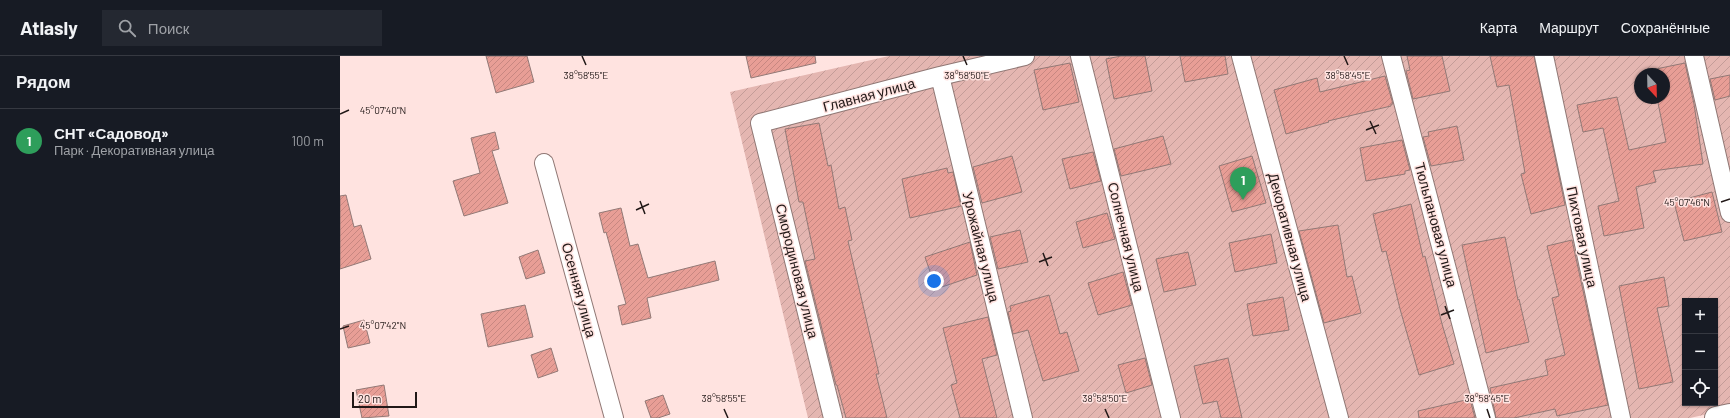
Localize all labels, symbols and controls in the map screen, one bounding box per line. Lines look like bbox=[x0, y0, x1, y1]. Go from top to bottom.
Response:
search box bbox=[102, 10, 382, 46]
text: Atlasly bbox=[20, 16, 78, 39]
icon: search bbox=[116, 17, 138, 39]
text: Поиск bbox=[148, 19, 189, 37]
text: Карта bbox=[1480, 19, 1517, 36]
text: Маршрут bbox=[1539, 19, 1599, 36]
text: Сохранённые bbox=[1621, 19, 1710, 36]
north arrow bbox=[1634, 68, 1670, 104]
text: 38°58'55"E bbox=[564, 69, 608, 81]
text: 38°58'50"E bbox=[944, 69, 990, 81]
text: 38°58'45"E bbox=[1325, 69, 1371, 81]
text: Рядом bbox=[16, 71, 71, 91]
street label: Главная улица bbox=[821, 74, 917, 115]
text: 45°07'40"N bbox=[360, 104, 406, 116]
text: СНТ «Садовод» bbox=[54, 124, 169, 142]
text: 1 bbox=[27, 133, 31, 149]
text: 100 m bbox=[291, 133, 324, 149]
text: Парк · Декоративная улица bbox=[54, 142, 215, 158]
street label: Тюльпановая улица bbox=[1412, 161, 1461, 289]
pin: 1 bbox=[1230, 167, 1256, 200]
street label: Декоративная улица bbox=[1265, 171, 1316, 303]
street label: Солнечная улица bbox=[1105, 180, 1148, 294]
street label: Пихтовая улица bbox=[1563, 185, 1602, 289]
street label: Урожайная улица bbox=[960, 190, 1003, 304]
text: 45°07'46"N bbox=[1664, 196, 1710, 208]
street label: Смородиновая улица bbox=[773, 202, 823, 340]
street label: Осенняя улица bbox=[559, 241, 600, 339]
your location bbox=[924, 271, 944, 291]
map controls bbox=[1682, 298, 1718, 406]
button: + bbox=[1682, 298, 1718, 334]
text: 45°07'42"N bbox=[360, 319, 406, 331]
button: − bbox=[1682, 334, 1718, 370]
button: locate bbox=[1682, 370, 1718, 406]
scale bar bbox=[352, 390, 417, 409]
text: 20 m bbox=[358, 392, 381, 405]
text: 38°58'55"E bbox=[702, 392, 746, 404]
text: 38°58'50"E bbox=[1082, 392, 1128, 404]
text: 38°58'45"E bbox=[1464, 392, 1510, 404]

